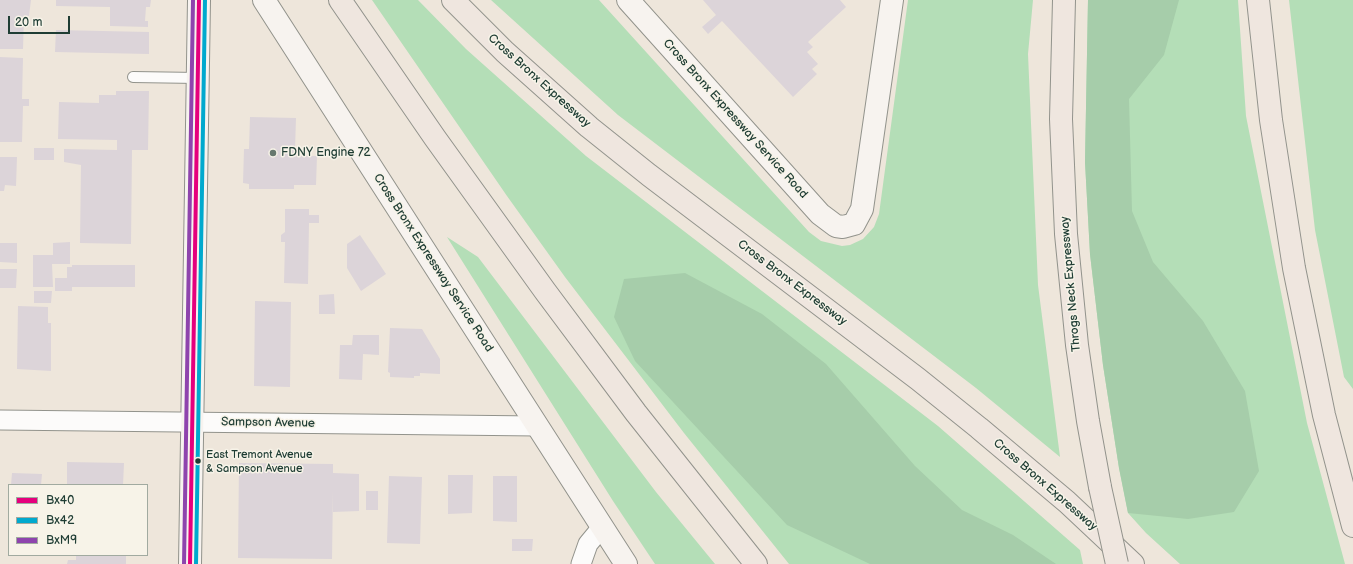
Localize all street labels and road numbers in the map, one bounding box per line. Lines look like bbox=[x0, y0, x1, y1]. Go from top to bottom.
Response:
street label: Cross Bronx Expressway bbox=[485, 31, 593, 131]
street label: Cross Bronx Expressway Service Road bbox=[660, 36, 810, 202]
street label: Cross Bronx Expressway Service Road bbox=[370, 171, 496, 355]
street label: Throgs Neck Expressway bbox=[1058, 216, 1084, 352]
street label: Cross Bronx Expressway bbox=[735, 237, 849, 329]
street label: Sampson Avenue bbox=[221, 415, 315, 431]
street label: Cross Bronx Expressway bbox=[990, 436, 1100, 534]

